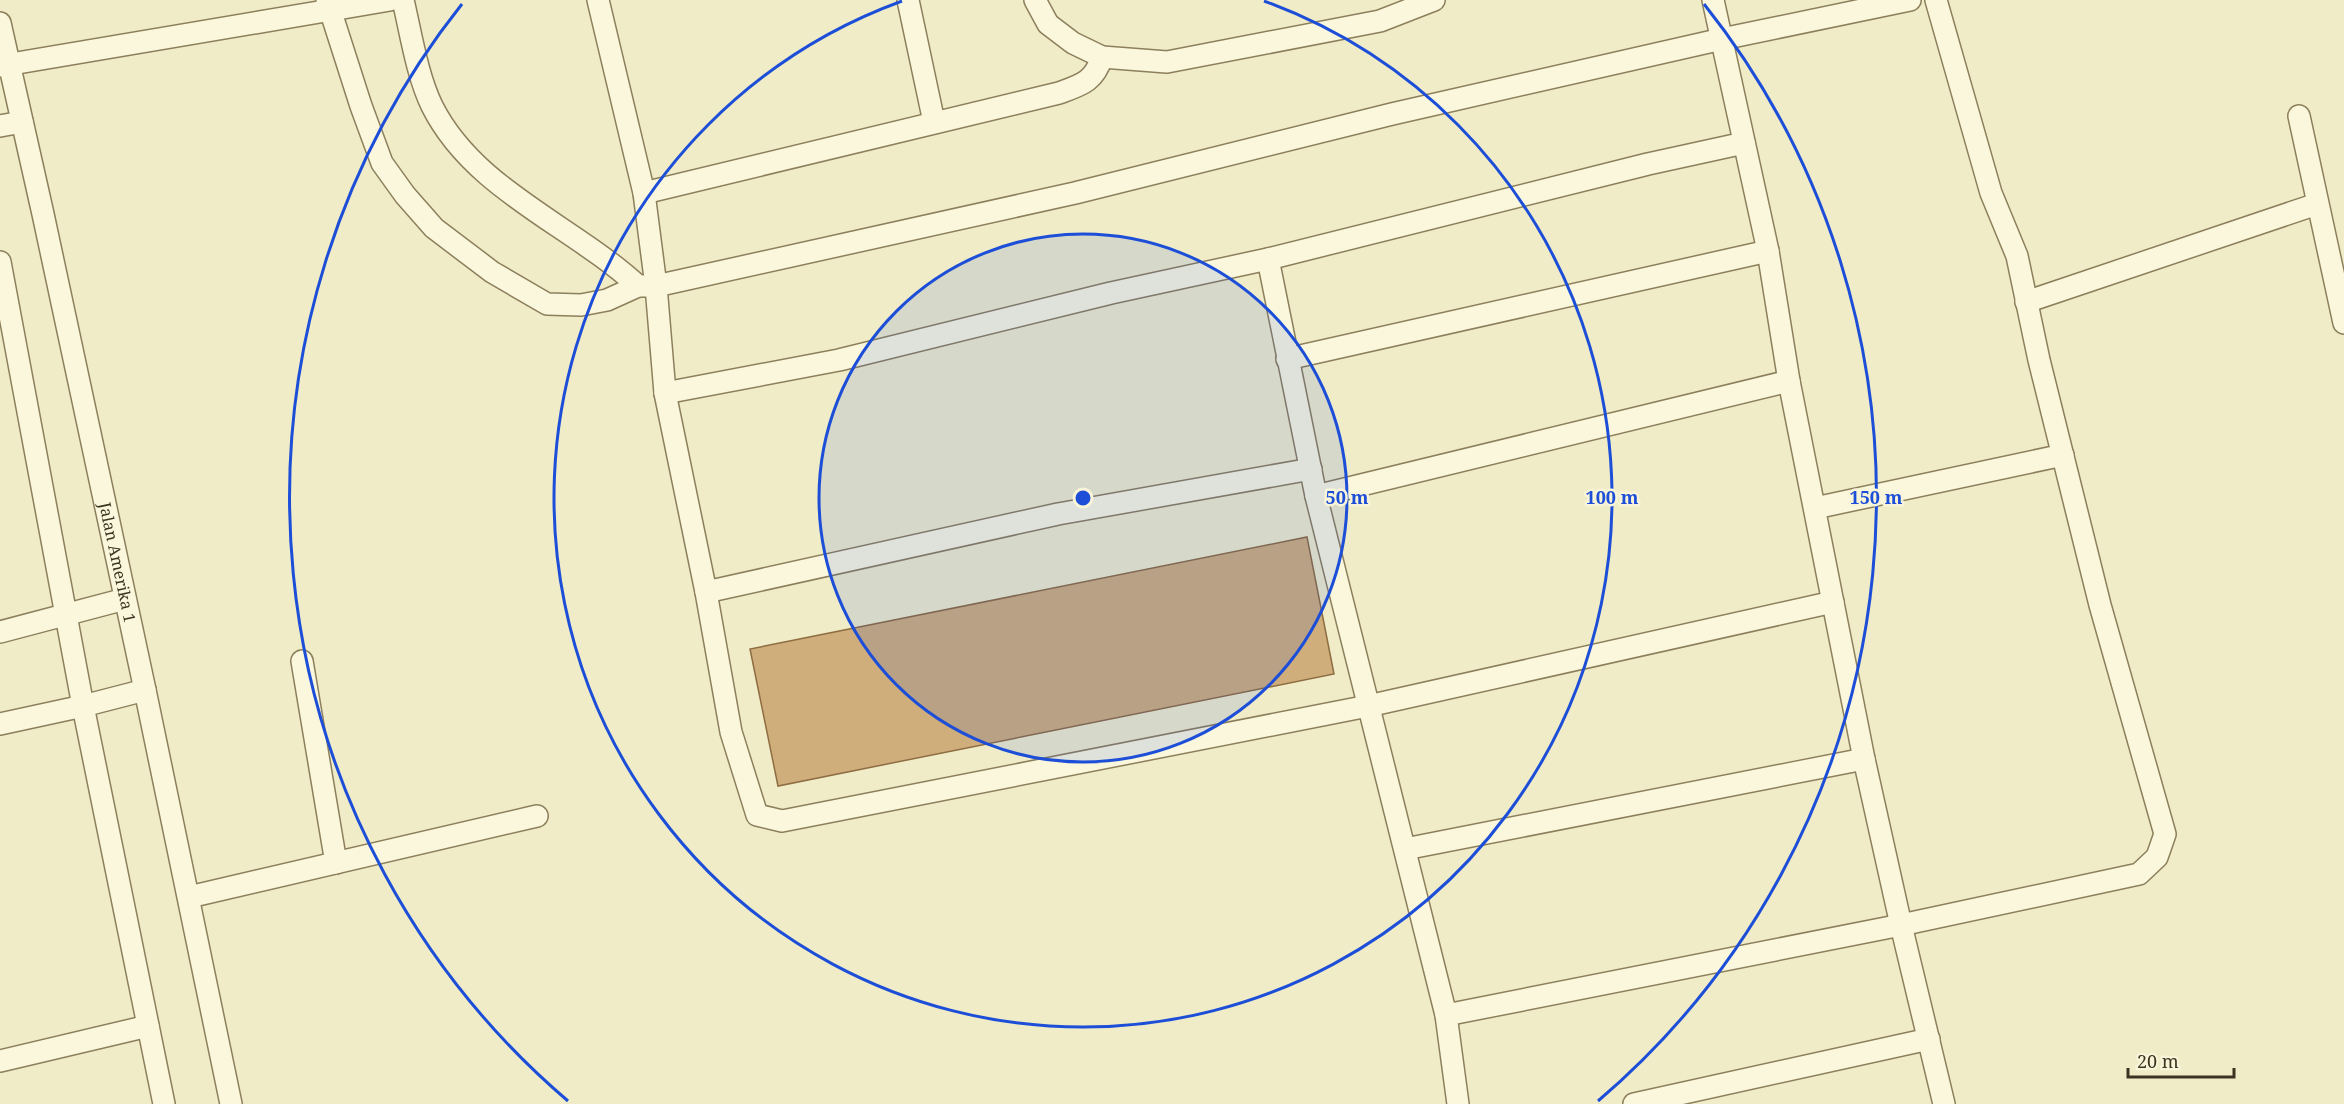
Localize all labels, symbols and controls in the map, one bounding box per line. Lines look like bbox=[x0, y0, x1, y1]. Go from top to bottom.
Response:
text: 50 m bbox=[1326, 485, 1369, 509]
text: 100 m bbox=[1586, 485, 1639, 509]
text: 150 m bbox=[1850, 485, 1903, 509]
centre of rings bbox=[1073, 488, 1093, 508]
street label: Jalan Amerika 1 bbox=[94, 499, 141, 624]
scale bar bbox=[2128, 1041, 2234, 1079]
text: 20 m bbox=[2137, 1049, 2179, 1073]

